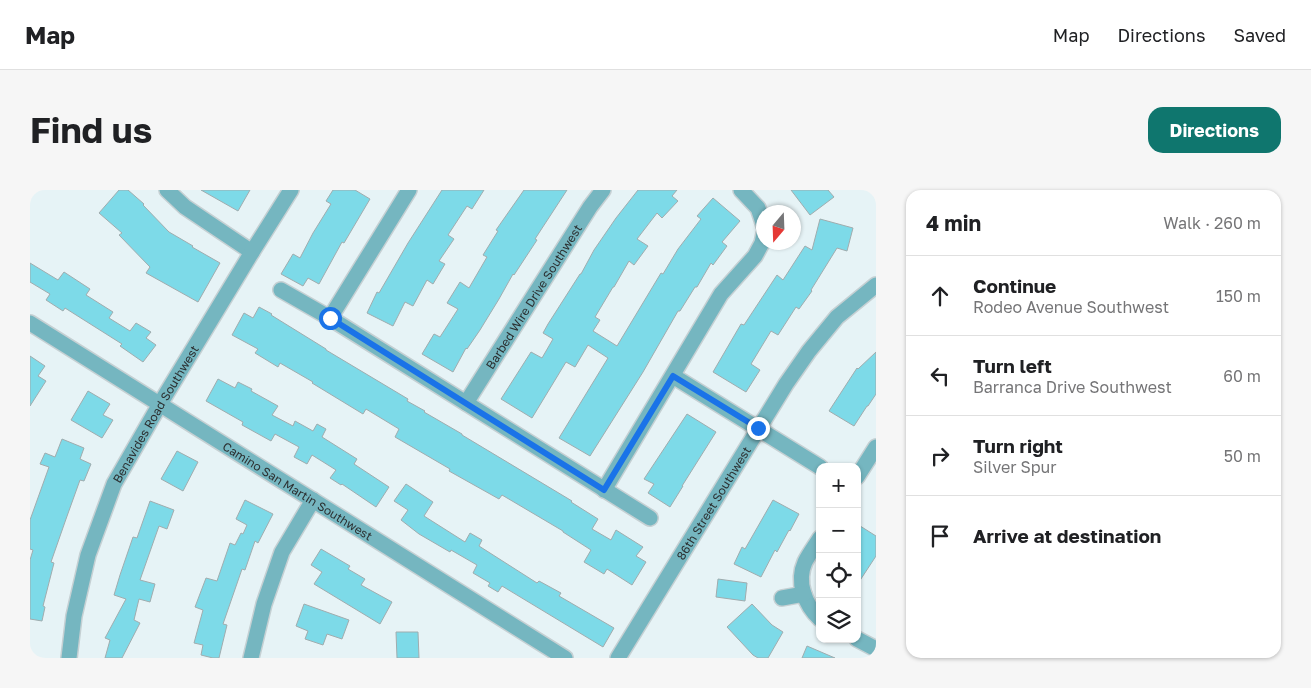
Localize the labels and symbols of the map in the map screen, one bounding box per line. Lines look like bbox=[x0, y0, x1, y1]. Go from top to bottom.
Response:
north arrow bbox=[756, 205, 801, 250]
street label: Barbed Wire Drive Southwest bbox=[482, 221, 585, 372]
route start bbox=[319, 307, 342, 330]
street label: Benavides Road Southwest bbox=[109, 342, 202, 485]
route end bbox=[747, 417, 770, 440]
street label: Camino San Martin Southwest bbox=[220, 438, 376, 543]
street label: 86th Street Southwest bbox=[673, 443, 754, 562]

